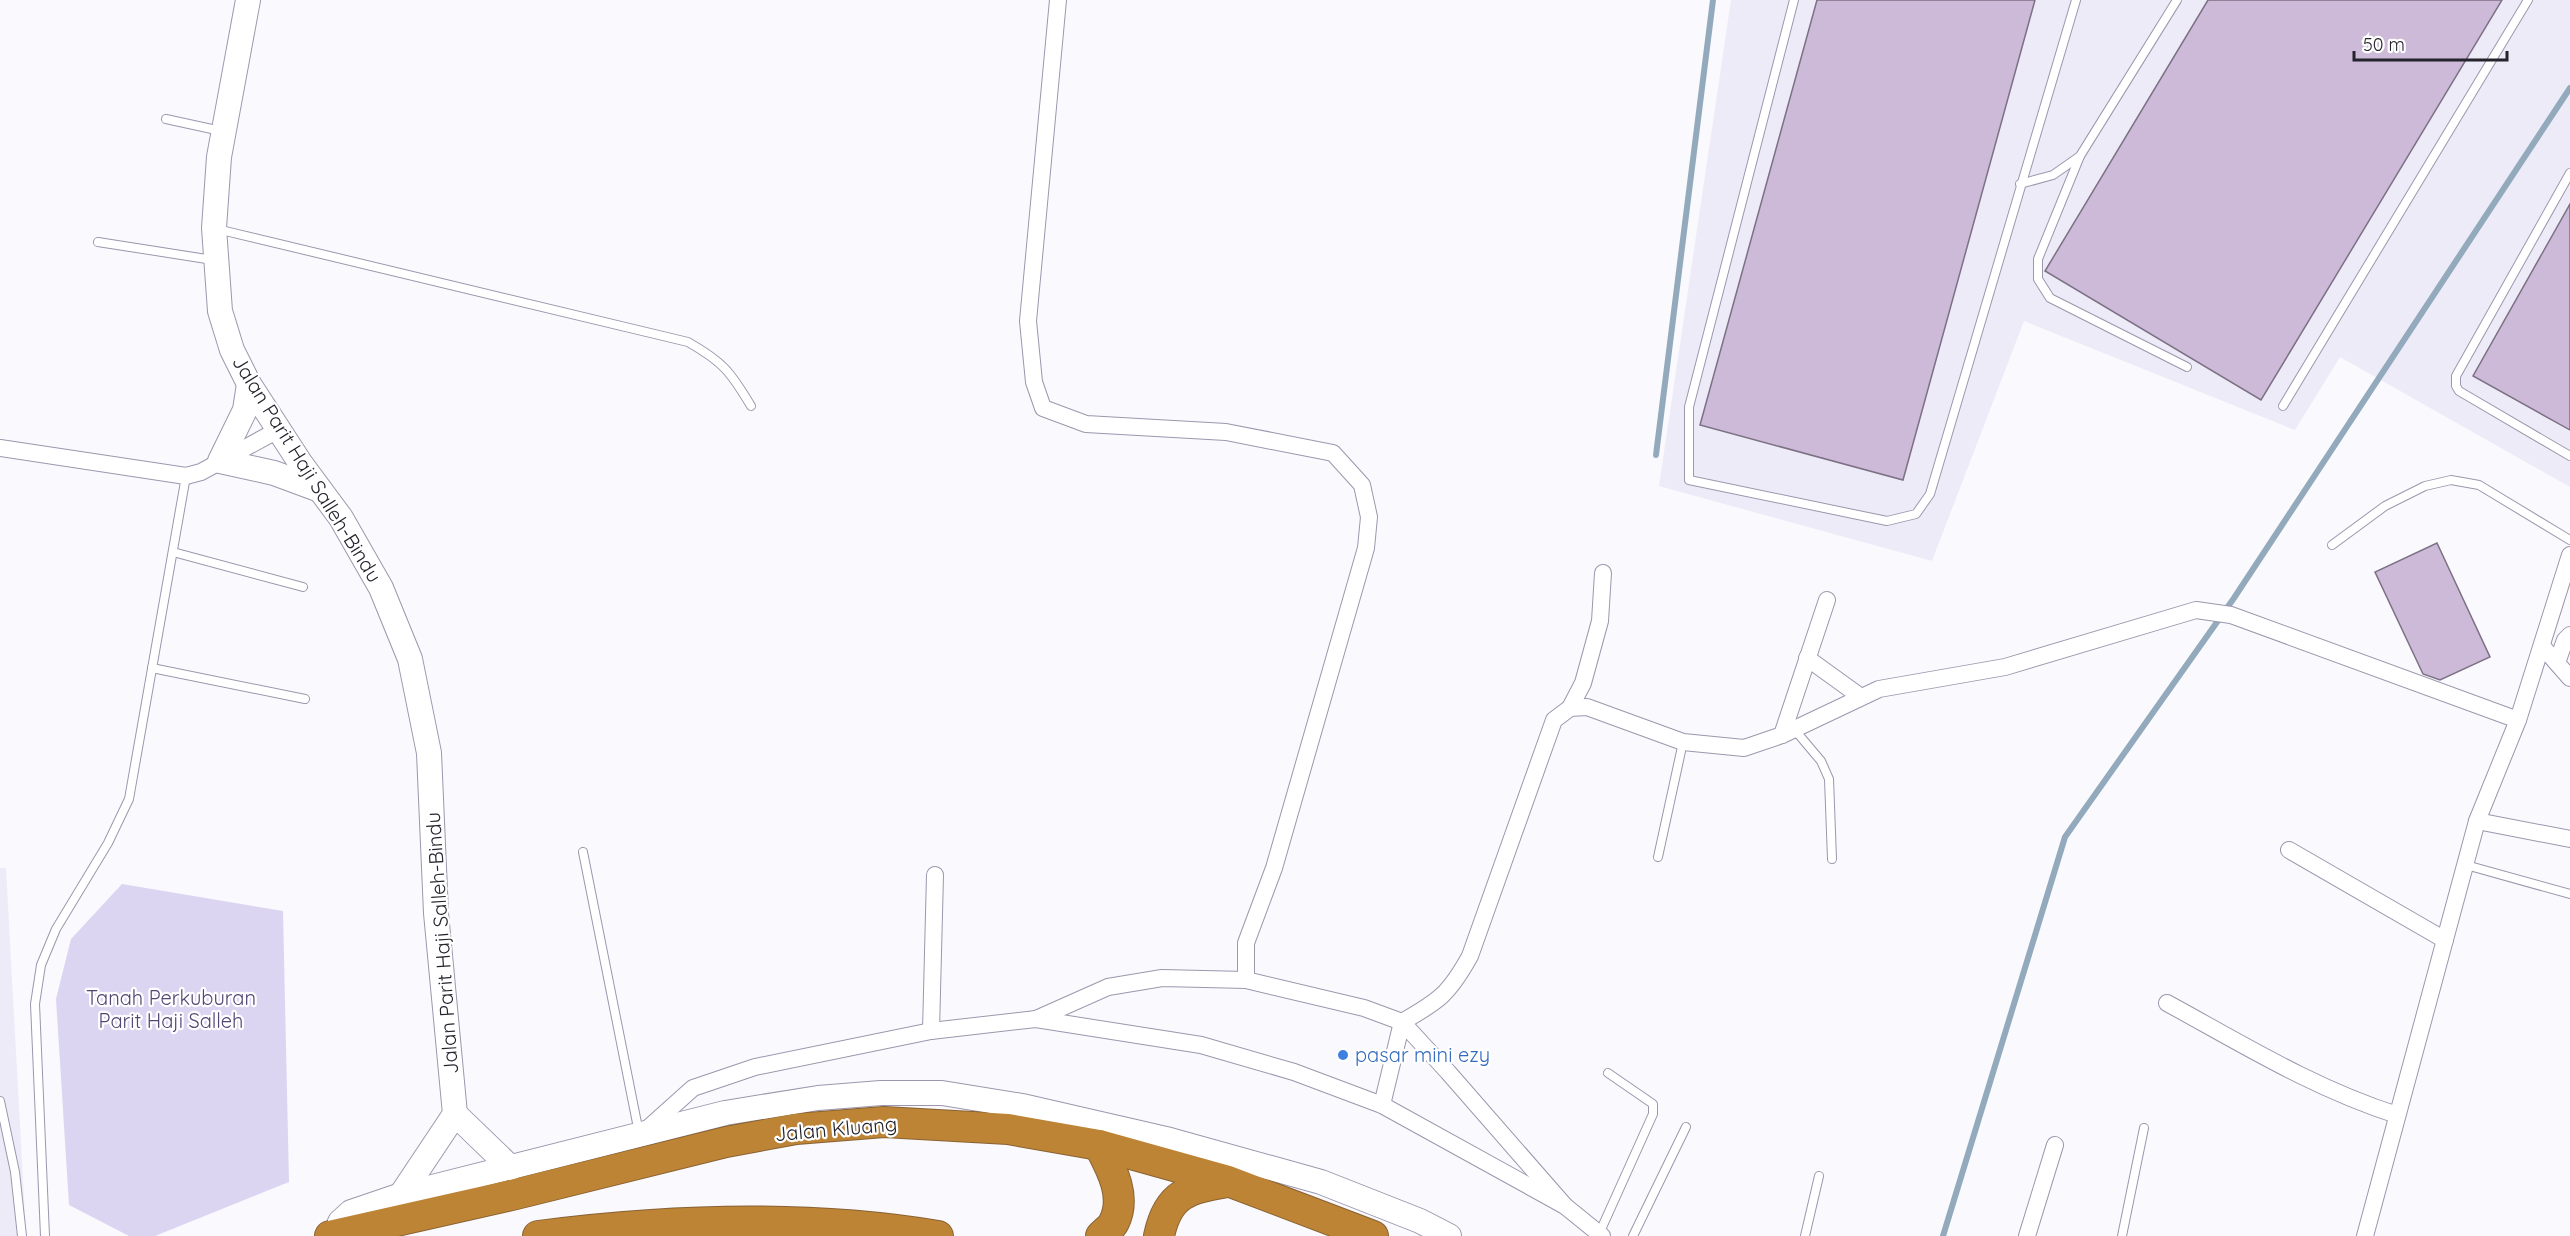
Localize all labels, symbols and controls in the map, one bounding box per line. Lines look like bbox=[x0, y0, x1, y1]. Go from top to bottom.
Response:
scale bar bbox=[2354, 24, 2507, 62]
text: 50 m bbox=[2363, 33, 2405, 56]
street label: Jalan Parit Haji Salleh-Bindu bbox=[227, 351, 388, 587]
street label: Jalan Parit Haji Salleh-Bindu bbox=[420, 811, 463, 1075]
park label: Tanah Perkuburan Parit Haji Salleh bbox=[86, 985, 256, 1033]
place label: pasar mini ezy bbox=[1355, 1042, 1490, 1067]
marker: pasar mini ezy bbox=[1336, 1048, 1350, 1062]
street label: Jalan Kluang bbox=[774, 1111, 898, 1146]

